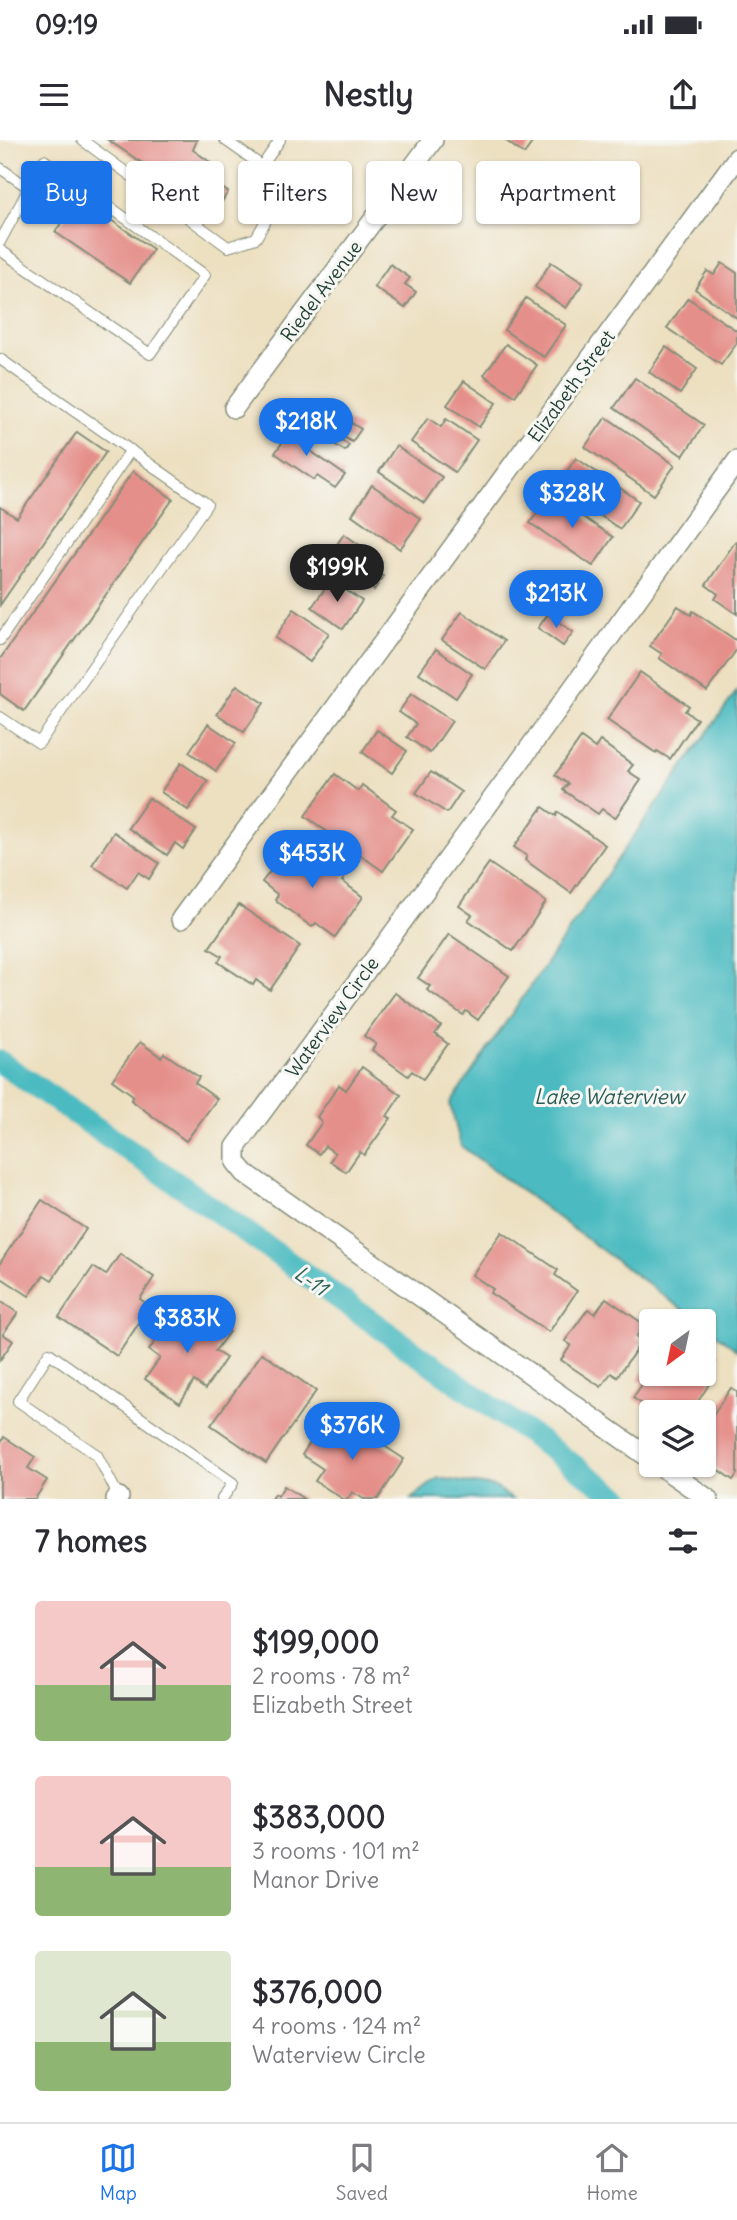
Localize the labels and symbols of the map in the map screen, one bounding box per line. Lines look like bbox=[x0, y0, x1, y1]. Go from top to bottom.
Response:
street label: Riedel Avenue bbox=[275, 236, 367, 346]
street label: Elizabeth Street bbox=[522, 325, 620, 447]
pin: $218K bbox=[257, 398, 355, 458]
pin: $328K bbox=[523, 470, 621, 530]
pin: $199K bbox=[288, 545, 386, 604]
pin: $213K bbox=[507, 570, 605, 630]
pin: $453K bbox=[263, 830, 361, 890]
street label: Waterview Circle bbox=[280, 952, 384, 1082]
water label: Lake Waterview bbox=[534, 1083, 686, 1110]
water label: L-11 bbox=[289, 1260, 335, 1303]
pin: $383K bbox=[138, 1296, 236, 1355]
north arrow bbox=[639, 1309, 716, 1386]
pin: $376K bbox=[303, 1402, 401, 1462]

